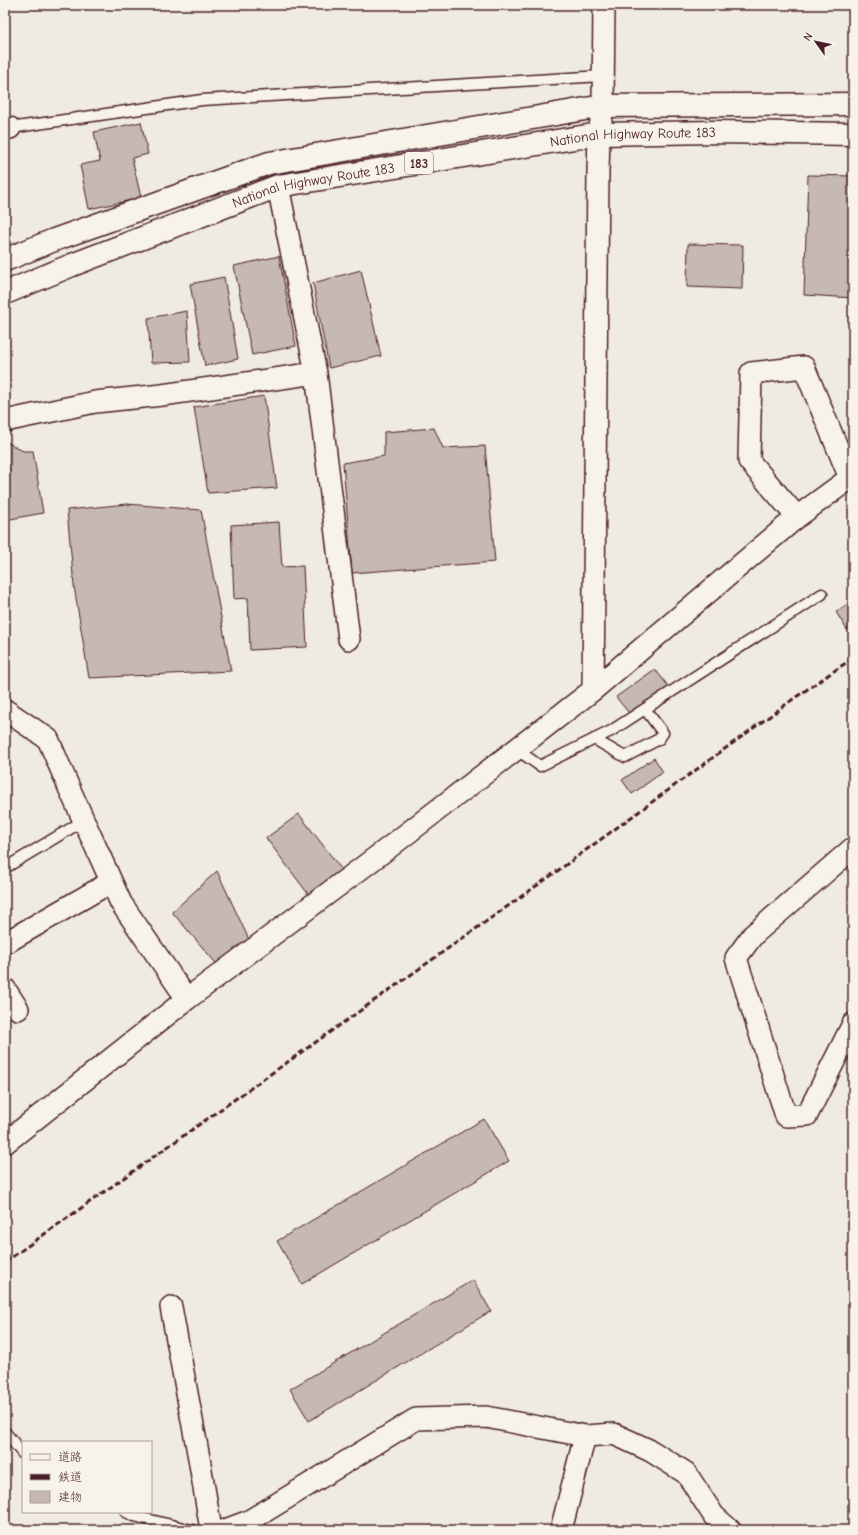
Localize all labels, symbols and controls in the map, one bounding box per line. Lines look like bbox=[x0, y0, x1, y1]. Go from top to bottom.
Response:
north arrow bbox=[796, 22, 836, 62]
text: N bbox=[801, 30, 815, 43]
street label: National Highway Route 183 bbox=[549, 124, 716, 151]
road number: 183 bbox=[405, 152, 433, 174]
street label: National Highway Route 183 bbox=[230, 159, 396, 212]
legend bbox=[22, 1441, 152, 1513]
text: 道路 bbox=[58, 1450, 82, 1464]
text: 鉄道 bbox=[58, 1470, 82, 1484]
text: 建物 bbox=[58, 1490, 82, 1504]

